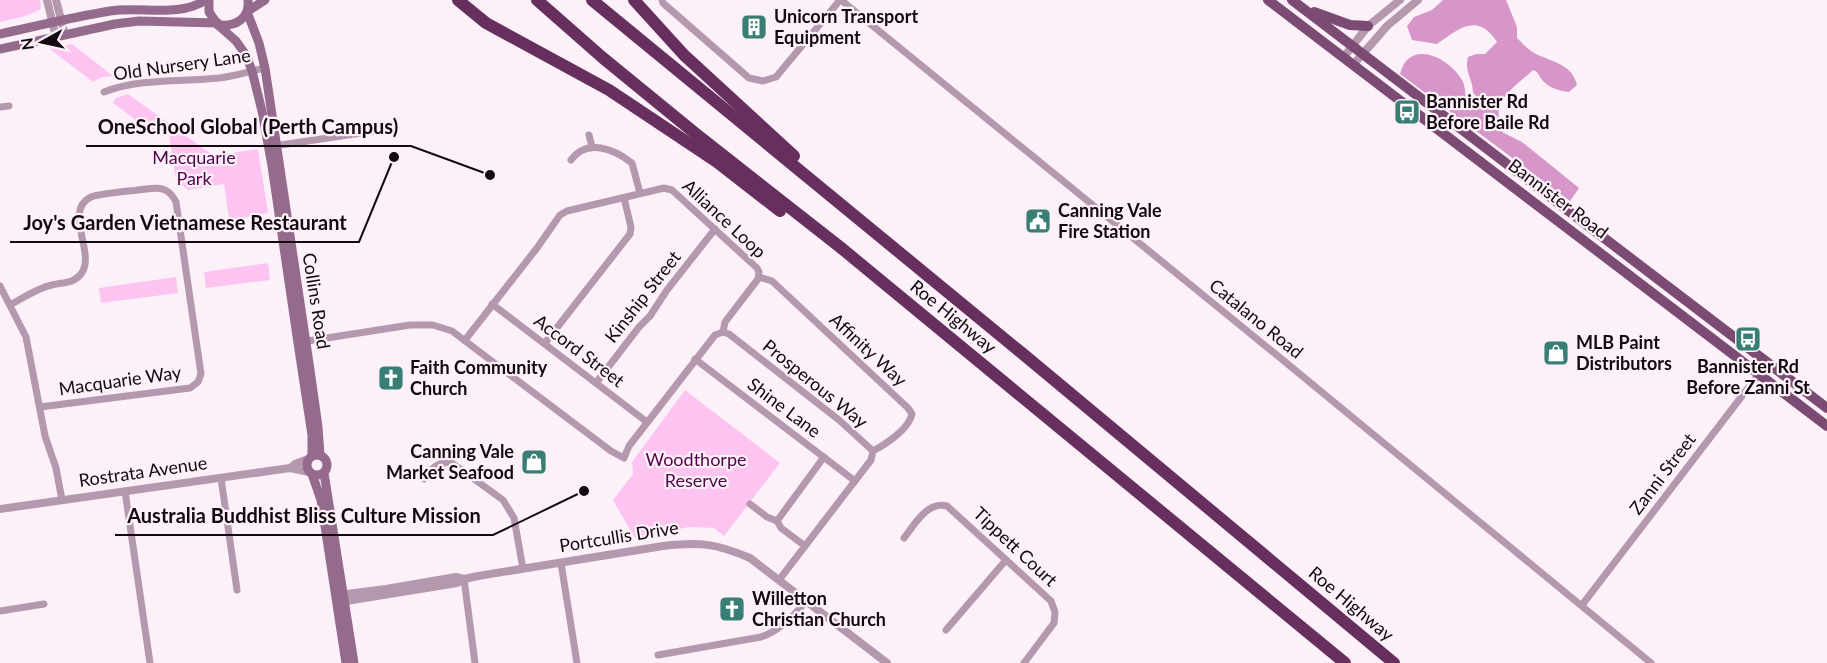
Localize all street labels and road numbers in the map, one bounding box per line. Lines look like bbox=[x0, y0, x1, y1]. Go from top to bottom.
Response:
street label: Old Nursery Lane bbox=[112, 43, 252, 85]
street label: Bannister Road bbox=[1504, 154, 1613, 243]
street label: Alliance Loop bbox=[679, 174, 771, 262]
street label: Kinship Street bbox=[600, 246, 685, 347]
street label: Collins Road bbox=[299, 251, 335, 351]
street label: Catalano Road bbox=[1205, 274, 1308, 363]
street label: Roe Highway bbox=[906, 275, 1002, 358]
street label: Affinity Way bbox=[826, 308, 912, 391]
street label: Accord Street bbox=[530, 309, 629, 392]
street label: Prosperous Way bbox=[759, 334, 873, 433]
street label: Macquarie Way bbox=[57, 360, 183, 399]
street label: Shine Lane bbox=[744, 373, 826, 442]
street label: Zanni Street bbox=[1624, 428, 1700, 518]
street label: Rostrata Avenue bbox=[77, 451, 208, 491]
street label: Tippett Court bbox=[969, 502, 1063, 591]
street label: Portcullis Drive bbox=[558, 516, 680, 556]
street label: Roe Highway bbox=[1305, 561, 1399, 646]

